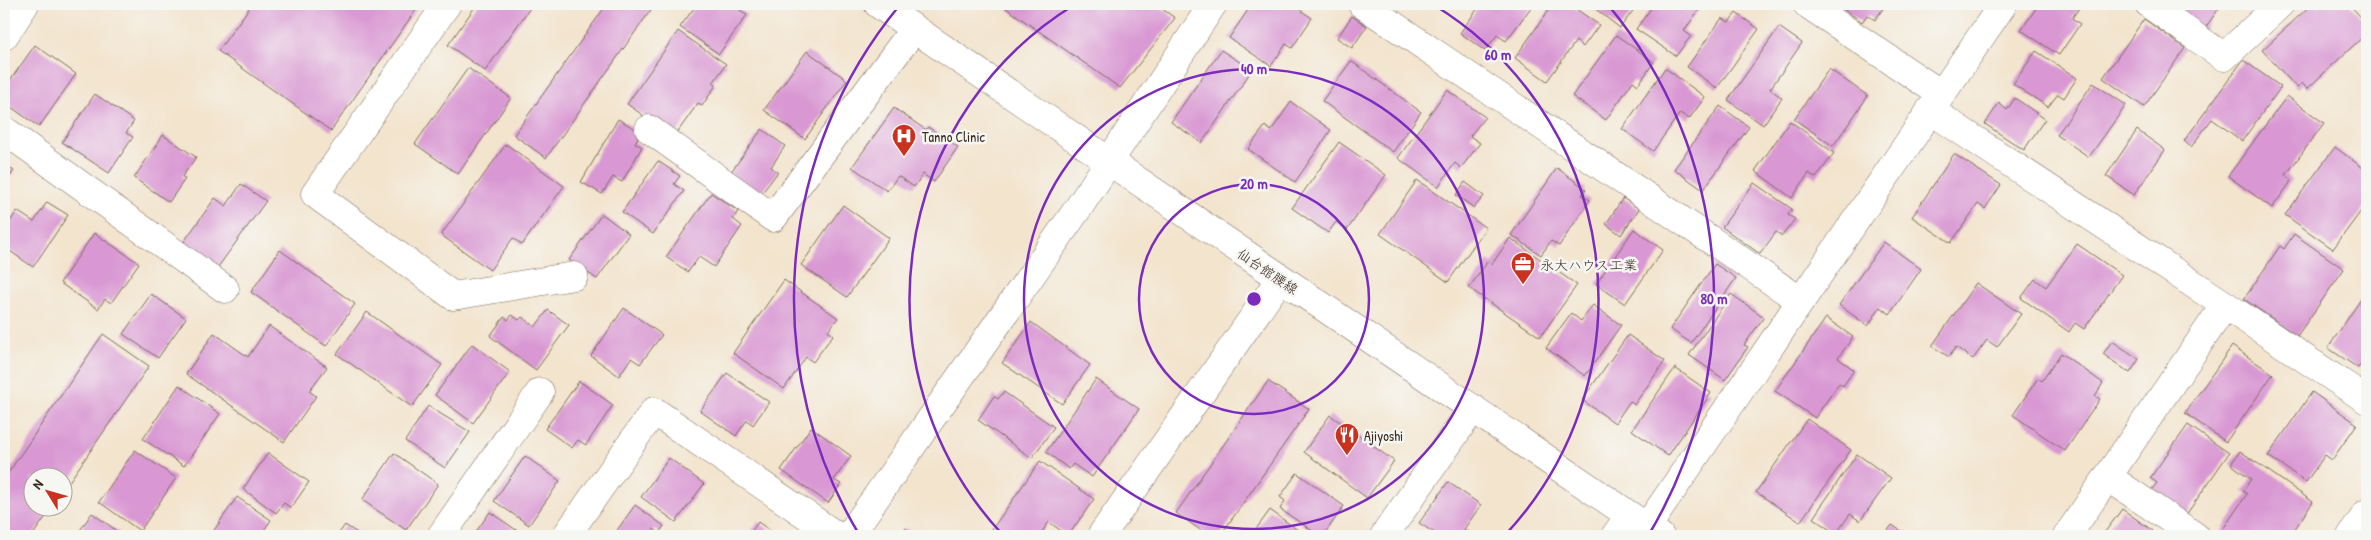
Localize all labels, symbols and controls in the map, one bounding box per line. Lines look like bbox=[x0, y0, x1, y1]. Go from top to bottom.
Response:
text: 60 m bbox=[1485, 44, 1511, 65]
text: 40 m bbox=[1241, 58, 1267, 79]
hospital icon: Tanno Clinic bbox=[891, 123, 917, 157]
place label: Tanno Clinic bbox=[922, 127, 986, 146]
text: 20 m bbox=[1240, 173, 1268, 194]
street label: 仙台館腰線 bbox=[1234, 244, 1302, 298]
office icon: 永大ハウス工業 bbox=[1510, 251, 1536, 285]
place label: 永大ハウス工業 bbox=[1540, 255, 1637, 274]
text: 80 m bbox=[1701, 288, 1727, 309]
centre of rings bbox=[1245, 290, 1263, 308]
restaurant icon: Ajiyoshi bbox=[1334, 422, 1360, 456]
place label: Ajiyoshi bbox=[1364, 426, 1403, 446]
north arrow bbox=[22, 468, 72, 518]
text: N bbox=[27, 475, 47, 493]

